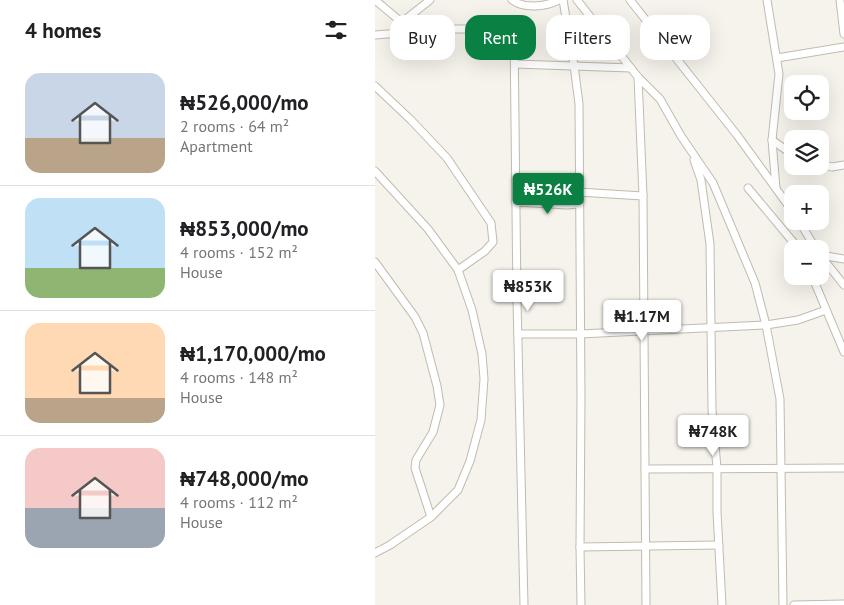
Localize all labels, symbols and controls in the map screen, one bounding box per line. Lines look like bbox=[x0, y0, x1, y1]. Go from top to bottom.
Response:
chip: Buy bbox=[390, 15, 455, 60]
chip: Rent bbox=[465, 15, 536, 60]
chip: Filters bbox=[546, 15, 630, 60]
chip: New bbox=[640, 15, 710, 60]
icon: filters bbox=[322, 16, 350, 44]
text: 4 homes bbox=[25, 17, 101, 44]
map controls bbox=[784, 75, 829, 285]
button: locate bbox=[784, 75, 829, 120]
text: ₦526,000/mo bbox=[180, 89, 309, 116]
icon: home bbox=[65, 93, 125, 153]
text: 2 rooms · 64 m² bbox=[180, 116, 289, 136]
button: layers bbox=[784, 130, 829, 175]
text: Apartment bbox=[180, 136, 253, 156]
pin: ₦526K bbox=[513, 172, 583, 215]
text: ₦526K bbox=[524, 179, 572, 199]
button: + bbox=[784, 185, 829, 230]
text: ₦853,000/mo bbox=[180, 215, 309, 242]
icon: home bbox=[65, 218, 125, 278]
button: − bbox=[784, 240, 829, 285]
text: 4 rooms · 152 m² bbox=[180, 242, 298, 262]
text: House bbox=[180, 262, 223, 282]
pin: ₦853K bbox=[493, 270, 563, 312]
text: ₦853K bbox=[504, 276, 552, 296]
pin: ₦1.17M bbox=[601, 300, 683, 342]
text: ₦1.17M bbox=[614, 306, 670, 326]
text: ₦1,170,000/mo bbox=[180, 340, 326, 367]
icon: home bbox=[65, 343, 125, 403]
text: 4 rooms · 148 m² bbox=[180, 367, 298, 387]
text: House bbox=[180, 387, 223, 407]
pin: ₦748K bbox=[678, 414, 748, 457]
text: ₦748K bbox=[689, 421, 737, 441]
text: ₦748,000/mo bbox=[180, 465, 309, 492]
icon: home bbox=[65, 468, 125, 528]
text: 4 rooms · 112 m² bbox=[180, 492, 298, 512]
text: House bbox=[180, 512, 223, 532]

